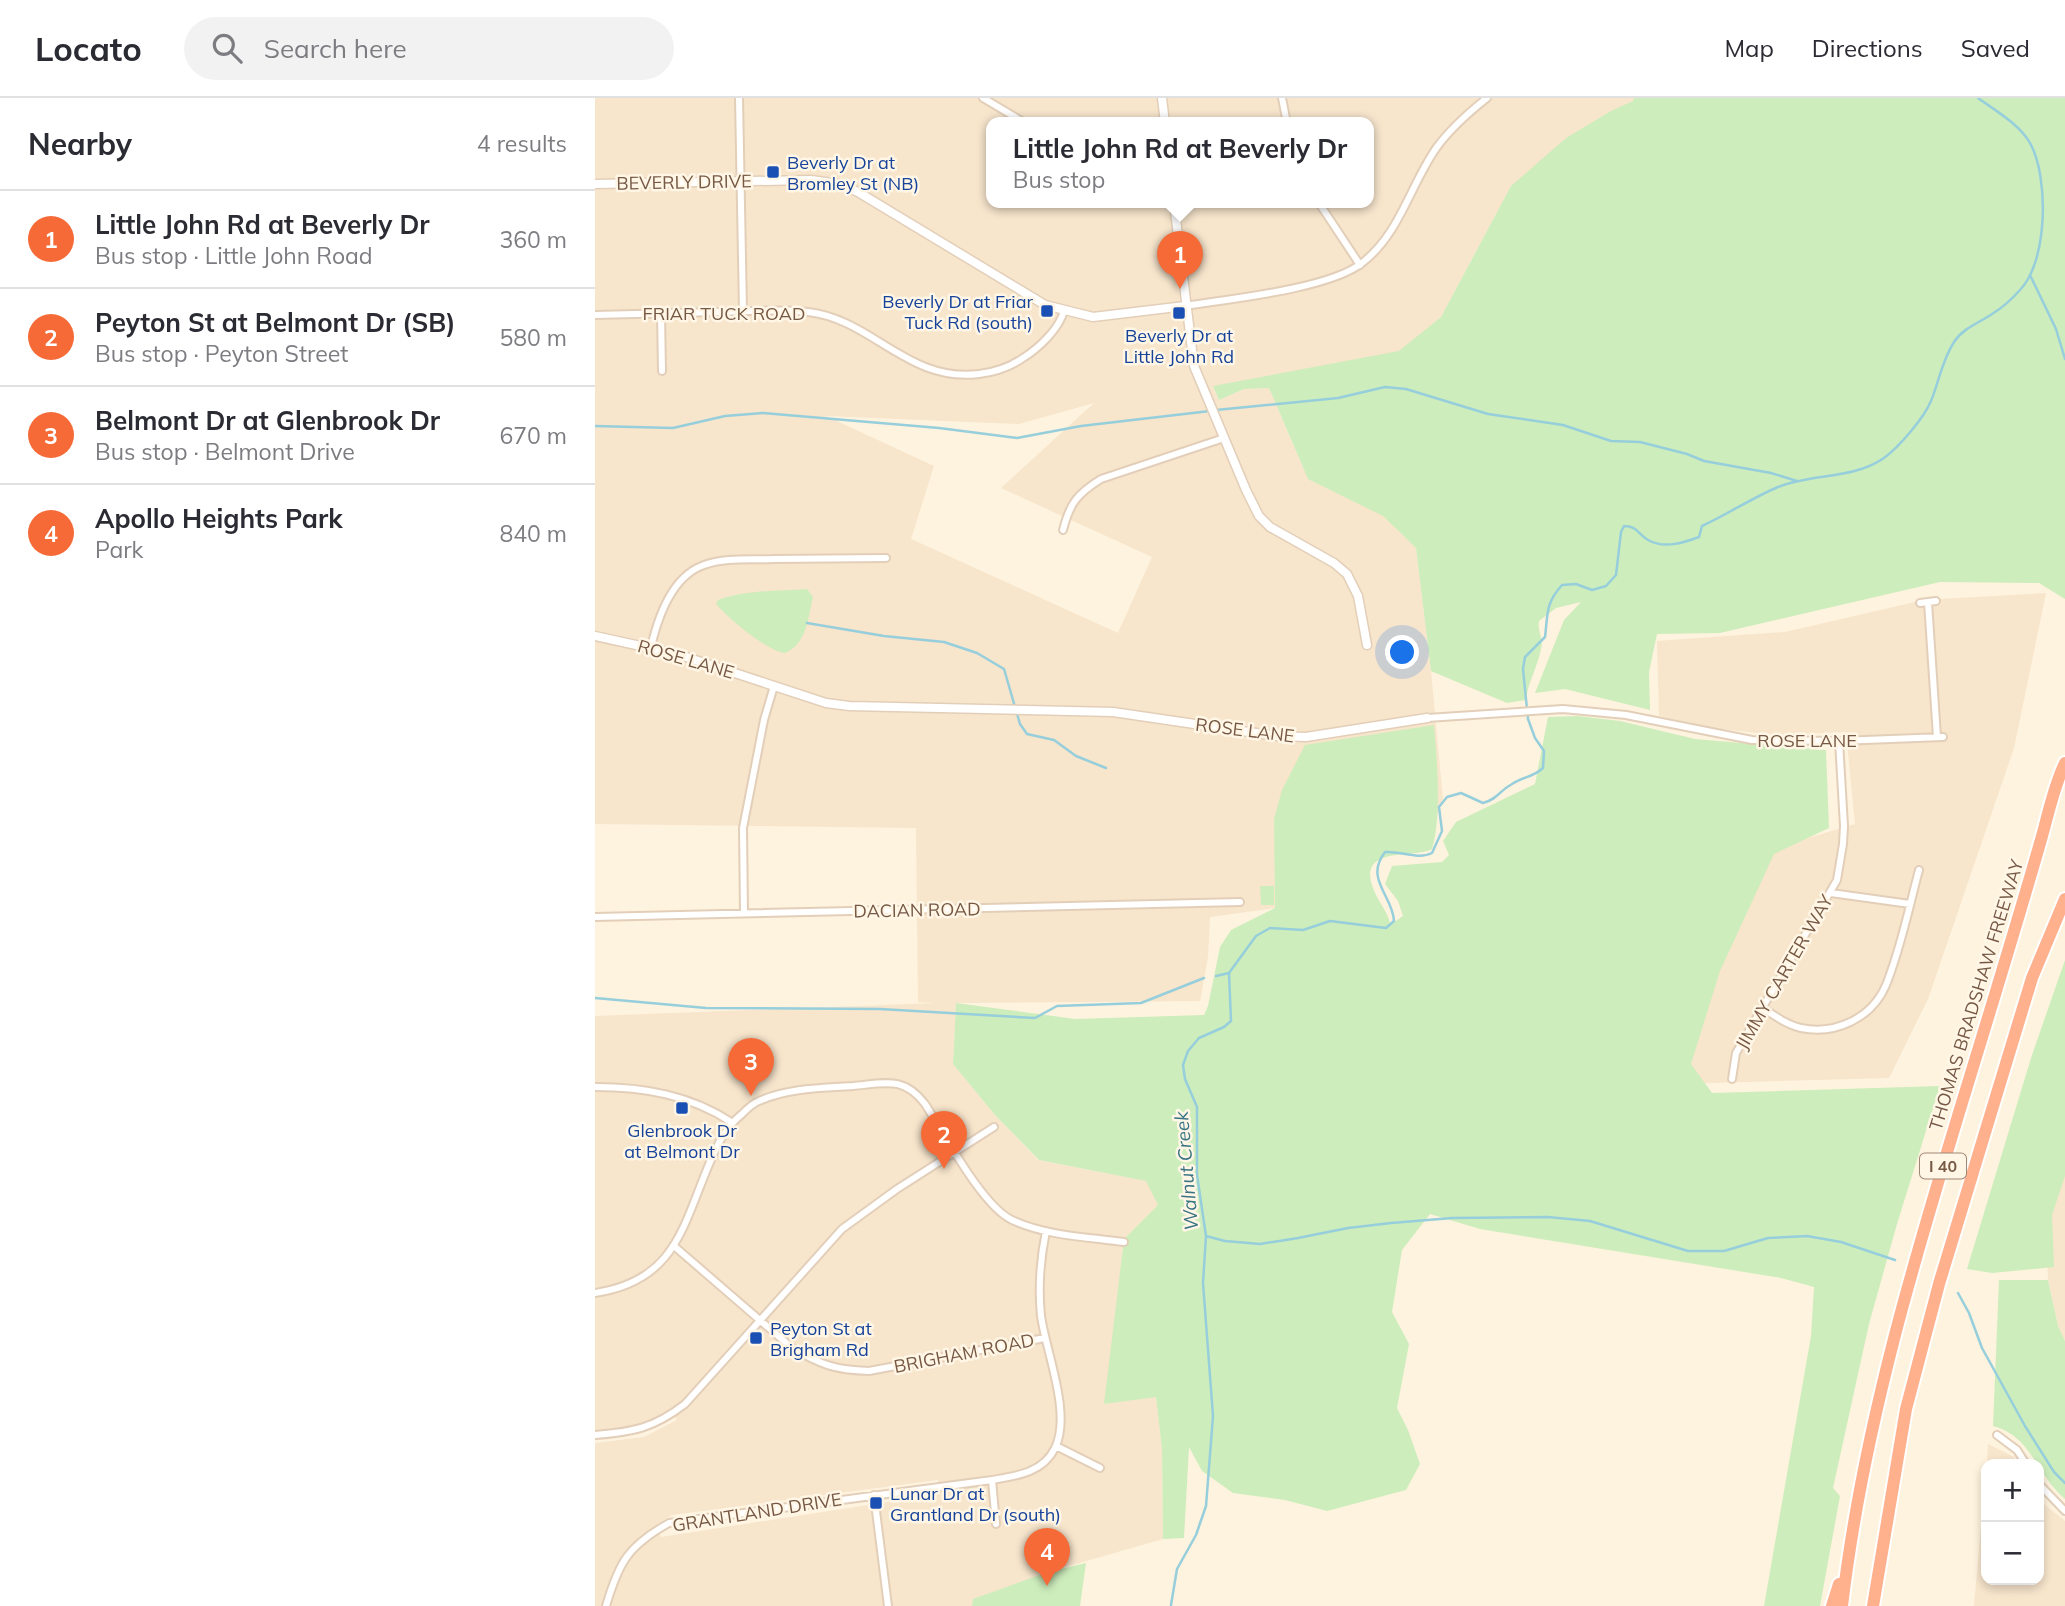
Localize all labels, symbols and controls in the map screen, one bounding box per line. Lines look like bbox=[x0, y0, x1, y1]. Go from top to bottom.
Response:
search box bbox=[184, 17, 674, 80]
text: Locato bbox=[35, 28, 142, 69]
icon: search bbox=[208, 29, 246, 67]
text: Search here bbox=[264, 32, 407, 65]
text: Map bbox=[1724, 33, 1774, 63]
text: Directions bbox=[1812, 33, 1923, 63]
text: Saved bbox=[1961, 33, 2030, 63]
popup bbox=[986, 117, 1374, 208]
text: Nearby bbox=[28, 125, 132, 163]
text: 4 results bbox=[477, 129, 567, 158]
text: Little John Rd at Beverly Dr bbox=[1013, 132, 1347, 165]
place label: Beverly Dr at Bromley St (NB) bbox=[787, 151, 919, 195]
marker: Beverly Dr at Bromley St (NB) bbox=[765, 164, 781, 180]
text: Bus stop bbox=[1013, 165, 1105, 194]
street label: BEVERLY DRIVE bbox=[616, 169, 752, 195]
text: Little John Rd at Beverly Dr bbox=[95, 208, 429, 241]
text: 1 bbox=[44, 225, 58, 254]
text: 360 m bbox=[499, 225, 567, 254]
pin: 1 bbox=[1157, 231, 1203, 289]
text: Bus stop · Little John Road bbox=[95, 241, 373, 270]
place label: Beverly Dr at Friar Tuck Rd (south) bbox=[882, 290, 1033, 334]
street label: FRIAR TUCK ROAD bbox=[643, 302, 805, 325]
marker: Beverly Dr at Friar Tuck Rd (south) bbox=[1039, 303, 1055, 319]
marker: Beverly Dr at Little John Rd bbox=[1171, 305, 1187, 321]
text: Peyton St at Belmont Dr (SB) bbox=[95, 306, 456, 339]
text: 2 bbox=[44, 323, 58, 352]
text: 580 m bbox=[499, 323, 567, 352]
place label: Beverly Dr at Little John Rd bbox=[1124, 324, 1234, 368]
text: Bus stop · Peyton Street bbox=[95, 339, 348, 368]
text: Belmont Dr at Glenbrook Dr bbox=[95, 404, 440, 437]
text: 3 bbox=[44, 421, 58, 450]
text: 670 m bbox=[499, 421, 567, 450]
text: Bus stop · Belmont Drive bbox=[95, 437, 355, 466]
text: Apollo Heights Park bbox=[95, 502, 343, 535]
text: 4 bbox=[44, 519, 58, 548]
text: 840 m bbox=[499, 519, 567, 548]
text: Park bbox=[95, 535, 143, 564]
street label: ROSE LANE bbox=[635, 634, 737, 684]
your location bbox=[1385, 635, 1419, 669]
street label: ROSE LANE bbox=[1194, 713, 1296, 747]
street label: ROSE LANE bbox=[1757, 729, 1857, 752]
street label: THOMAS BRADSHAW FREEWAY bbox=[1924, 856, 2029, 1133]
street label: JIMMY CARTER WAY bbox=[1730, 890, 1838, 1054]
street label: DACIAN ROAD bbox=[853, 897, 981, 923]
pin: 3 bbox=[728, 1038, 774, 1096]
marker: Glenbrook Dr at Belmont Dr bbox=[674, 1100, 690, 1116]
water label: Walnut Creek bbox=[1169, 1109, 1203, 1232]
pin: 2 bbox=[921, 1111, 967, 1169]
place label: Glenbrook Dr at Belmont Dr bbox=[624, 1119, 740, 1163]
road number: I 40 bbox=[1920, 1154, 1966, 1178]
place label: Peyton St at Brigham Rd bbox=[770, 1317, 872, 1361]
street label: BRIGHAM ROAD bbox=[892, 1328, 1036, 1378]
marker: Peyton St at Brigham Rd bbox=[748, 1330, 764, 1346]
map controls bbox=[1981, 1459, 2044, 1585]
button: + bbox=[1981, 1459, 2044, 1522]
place label: Lunar Dr at Grantland Dr (south) bbox=[890, 1482, 1061, 1526]
street label: GRANTLAND DRIVE bbox=[671, 1487, 843, 1537]
marker: Lunar Dr at Grantland Dr (south) bbox=[868, 1495, 884, 1511]
button: − bbox=[1981, 1522, 2044, 1585]
pin: 4 bbox=[1024, 1528, 1070, 1586]

